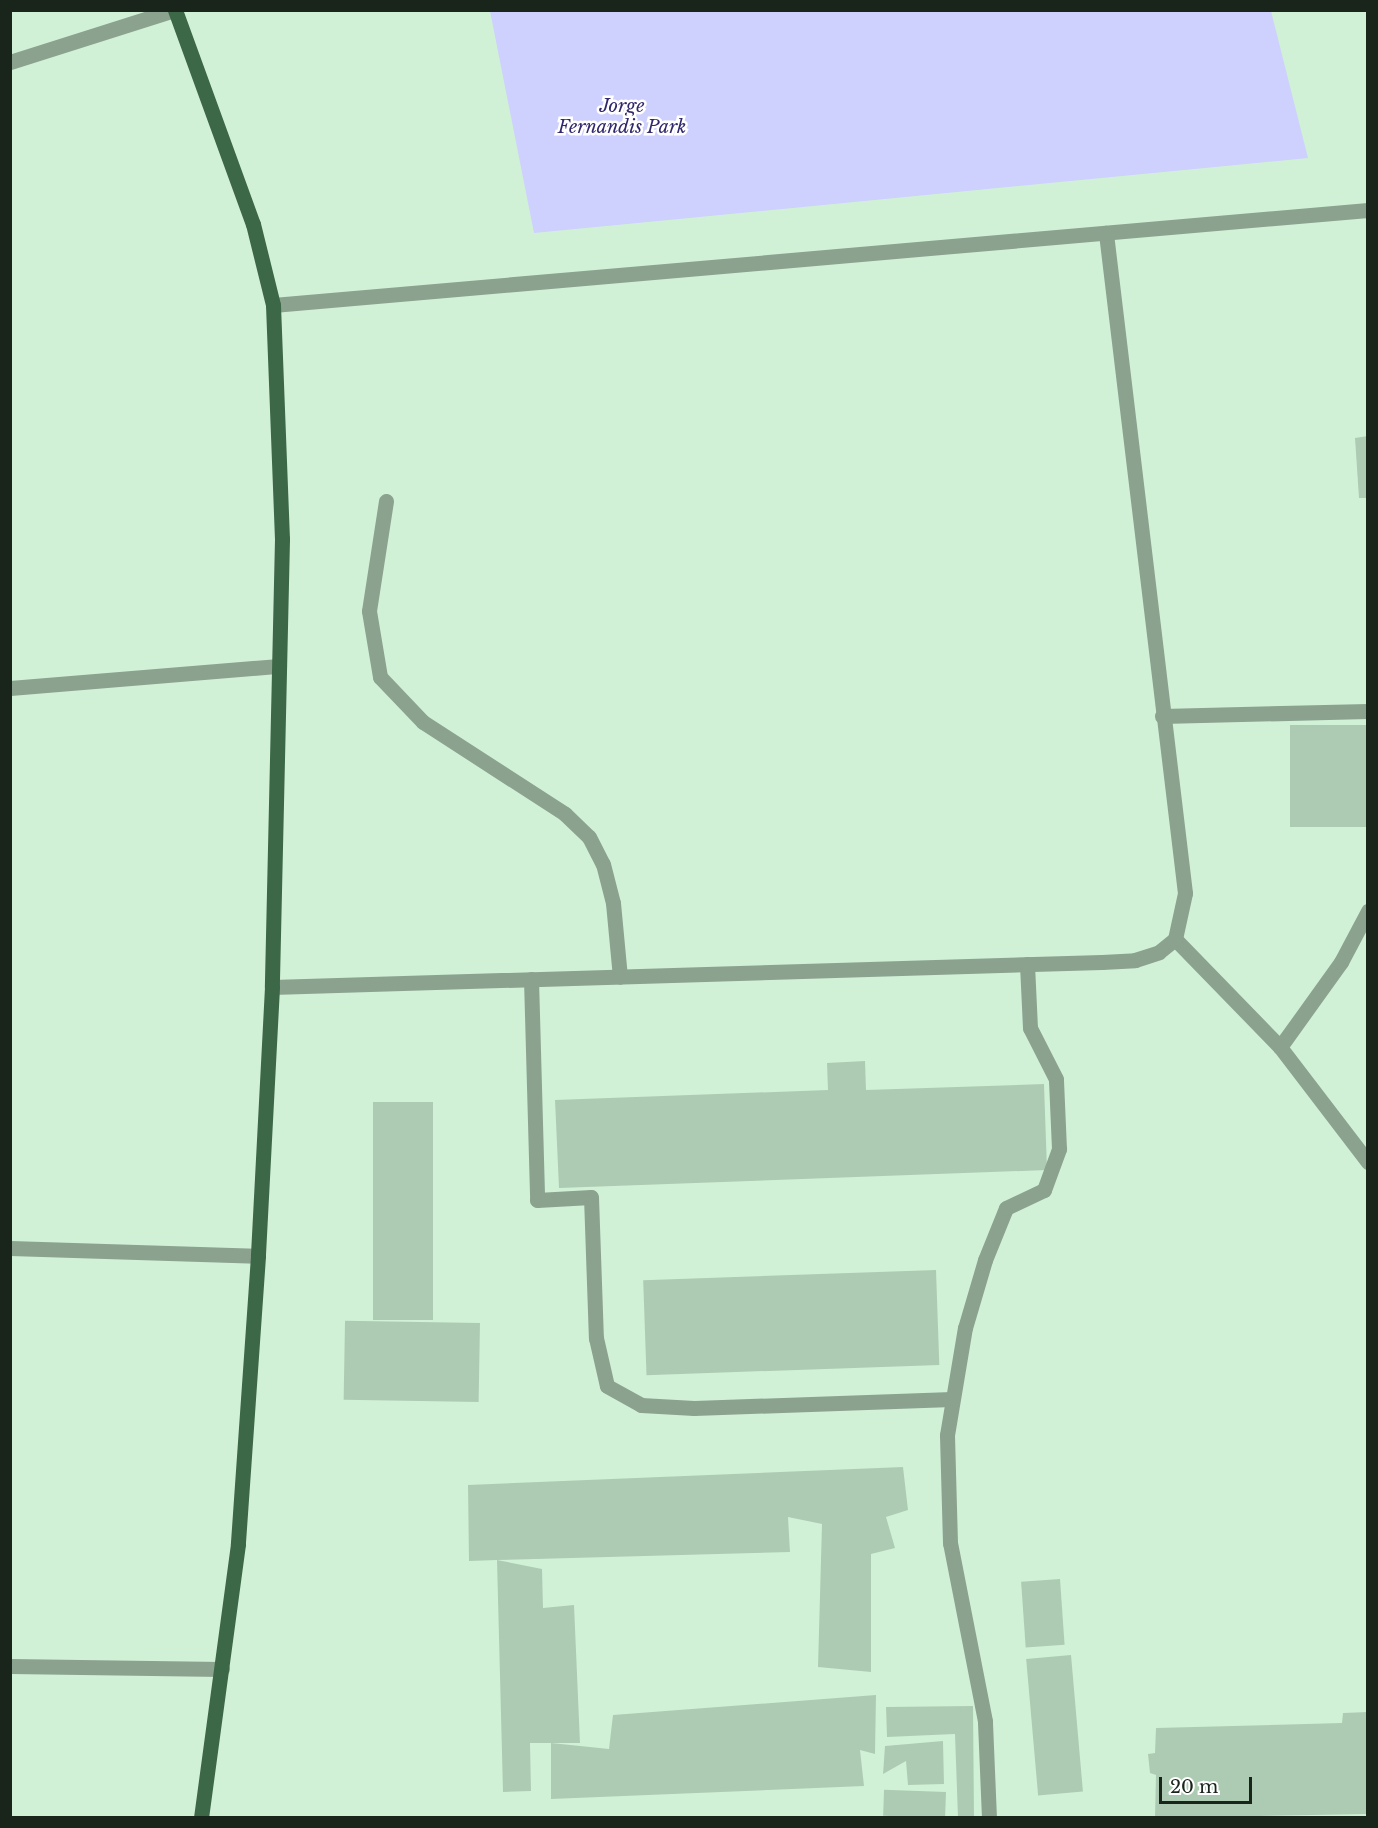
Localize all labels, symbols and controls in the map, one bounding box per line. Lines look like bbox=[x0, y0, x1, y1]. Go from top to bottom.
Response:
park label: Jorge Fernandis Park bbox=[558, 96, 686, 138]
scale bar bbox=[1162, 1765, 1255, 1803]
text: 20 m bbox=[1170, 1776, 1218, 1798]

